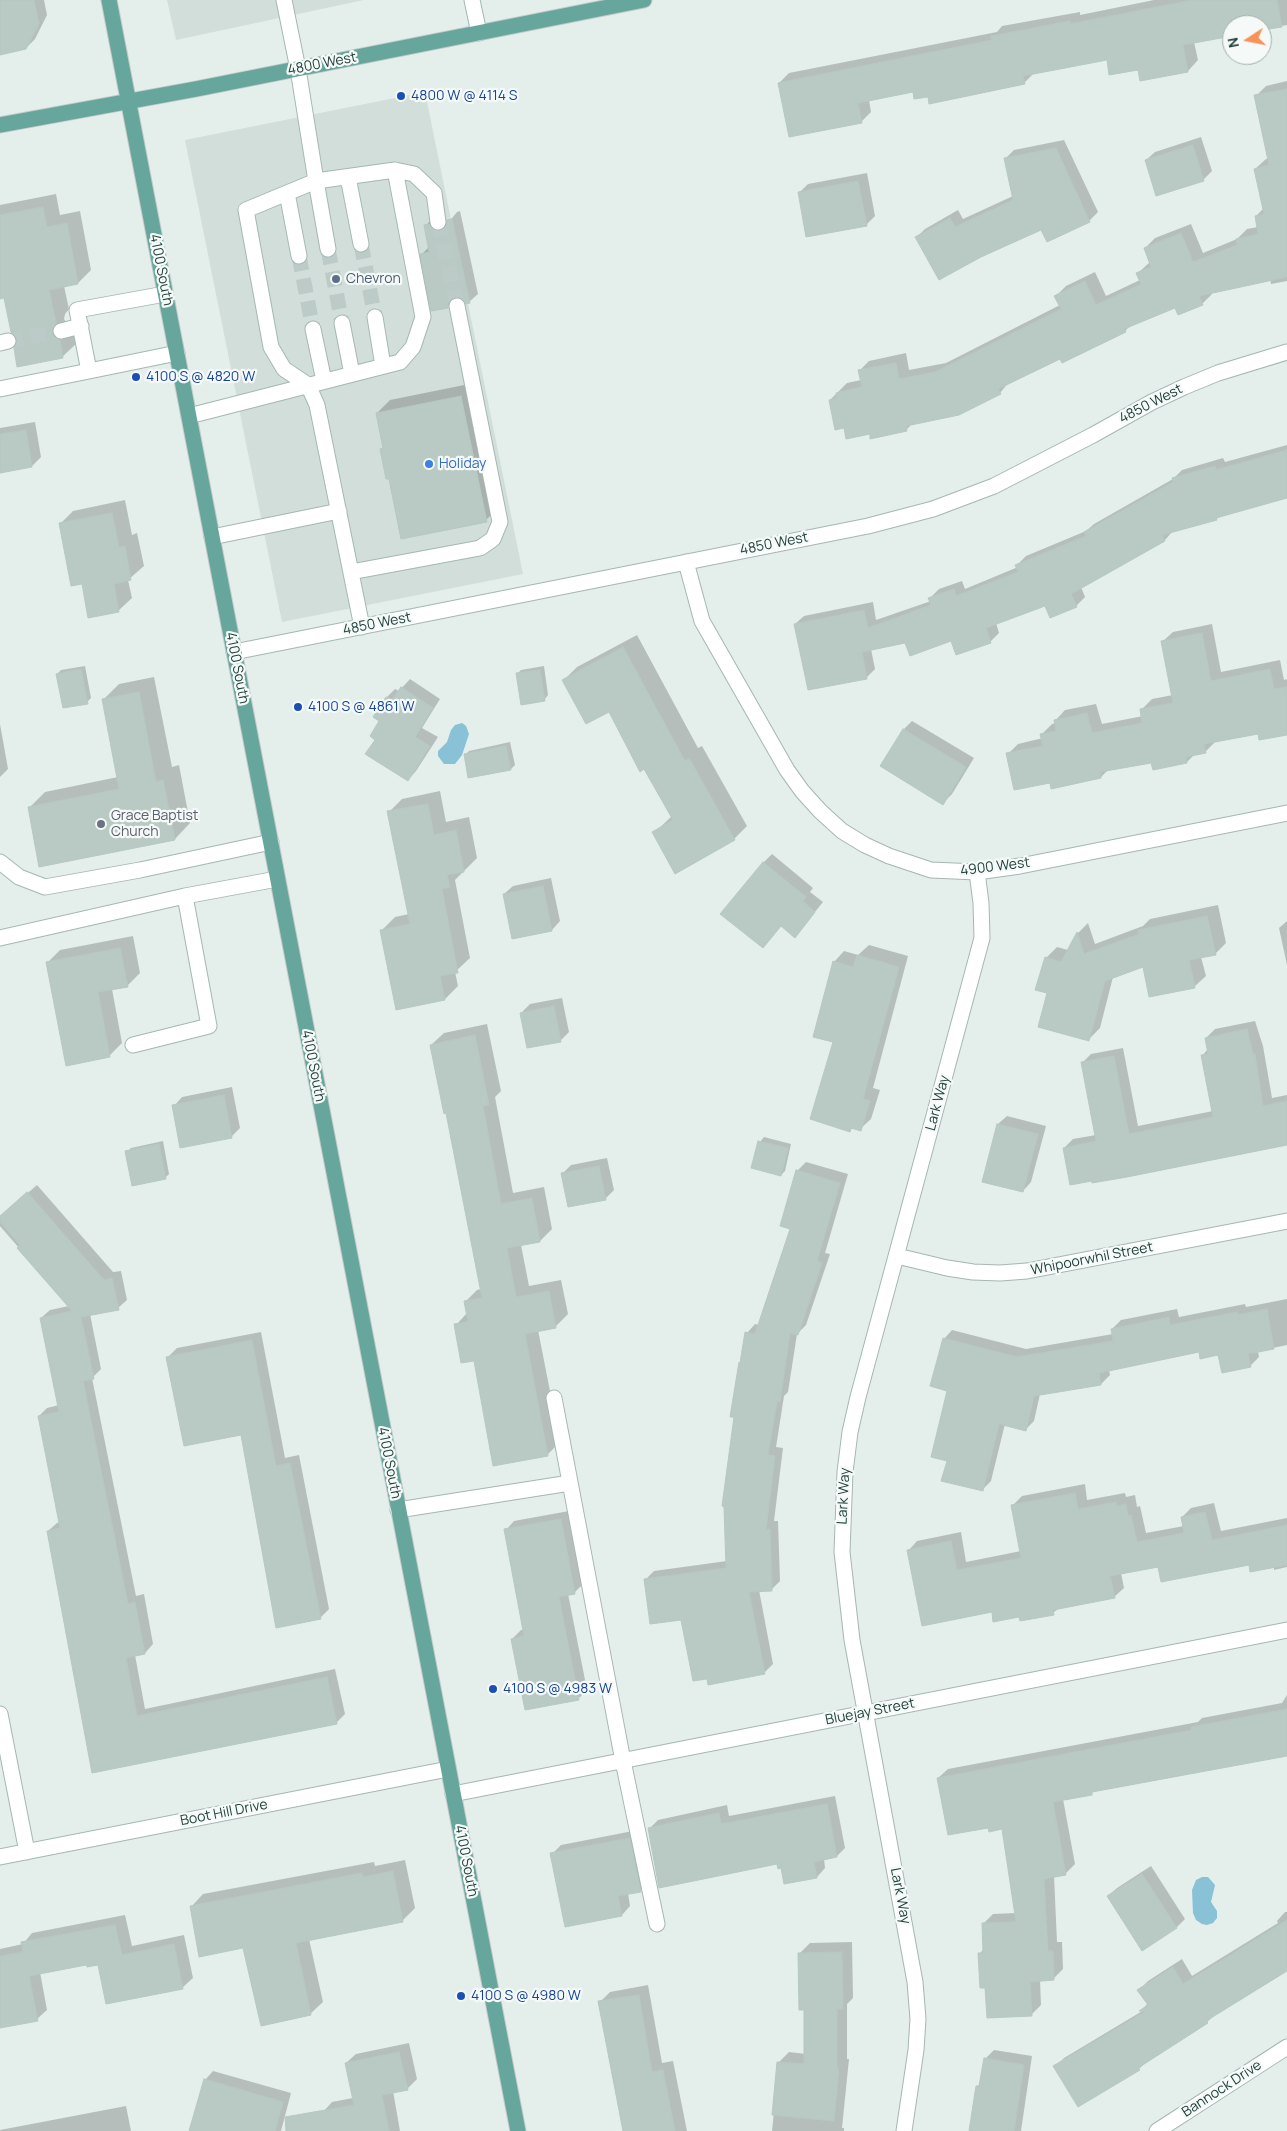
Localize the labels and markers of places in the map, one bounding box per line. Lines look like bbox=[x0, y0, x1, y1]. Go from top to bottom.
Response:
place label: 4800 W @ 4114 S bbox=[411, 88, 517, 104]
marker: 4800 W @ 4114 S bbox=[395, 90, 407, 102]
place label: Chevron bbox=[346, 271, 401, 287]
marker: Chevron bbox=[330, 273, 342, 285]
place label: 4100 S @ 4820 W bbox=[146, 369, 255, 385]
marker: 4100 S @ 4820 W bbox=[130, 371, 142, 383]
place label: Holiday bbox=[439, 456, 486, 472]
marker: Holiday bbox=[423, 458, 435, 470]
place label: 4100 S @ 4861 W bbox=[308, 699, 415, 715]
marker: 4100 S @ 4861 W bbox=[292, 701, 304, 713]
place label: Grace Baptist Church bbox=[111, 808, 198, 840]
marker: Grace Baptist Church bbox=[95, 818, 107, 830]
place label: 4100 S @ 4983 W bbox=[503, 1681, 612, 1697]
marker: 4100 S @ 4983 W bbox=[487, 1683, 499, 1695]
place label: 4100 S @ 4980 W bbox=[471, 1988, 581, 2004]
marker: 4100 S @ 4980 W bbox=[455, 1990, 467, 2002]

